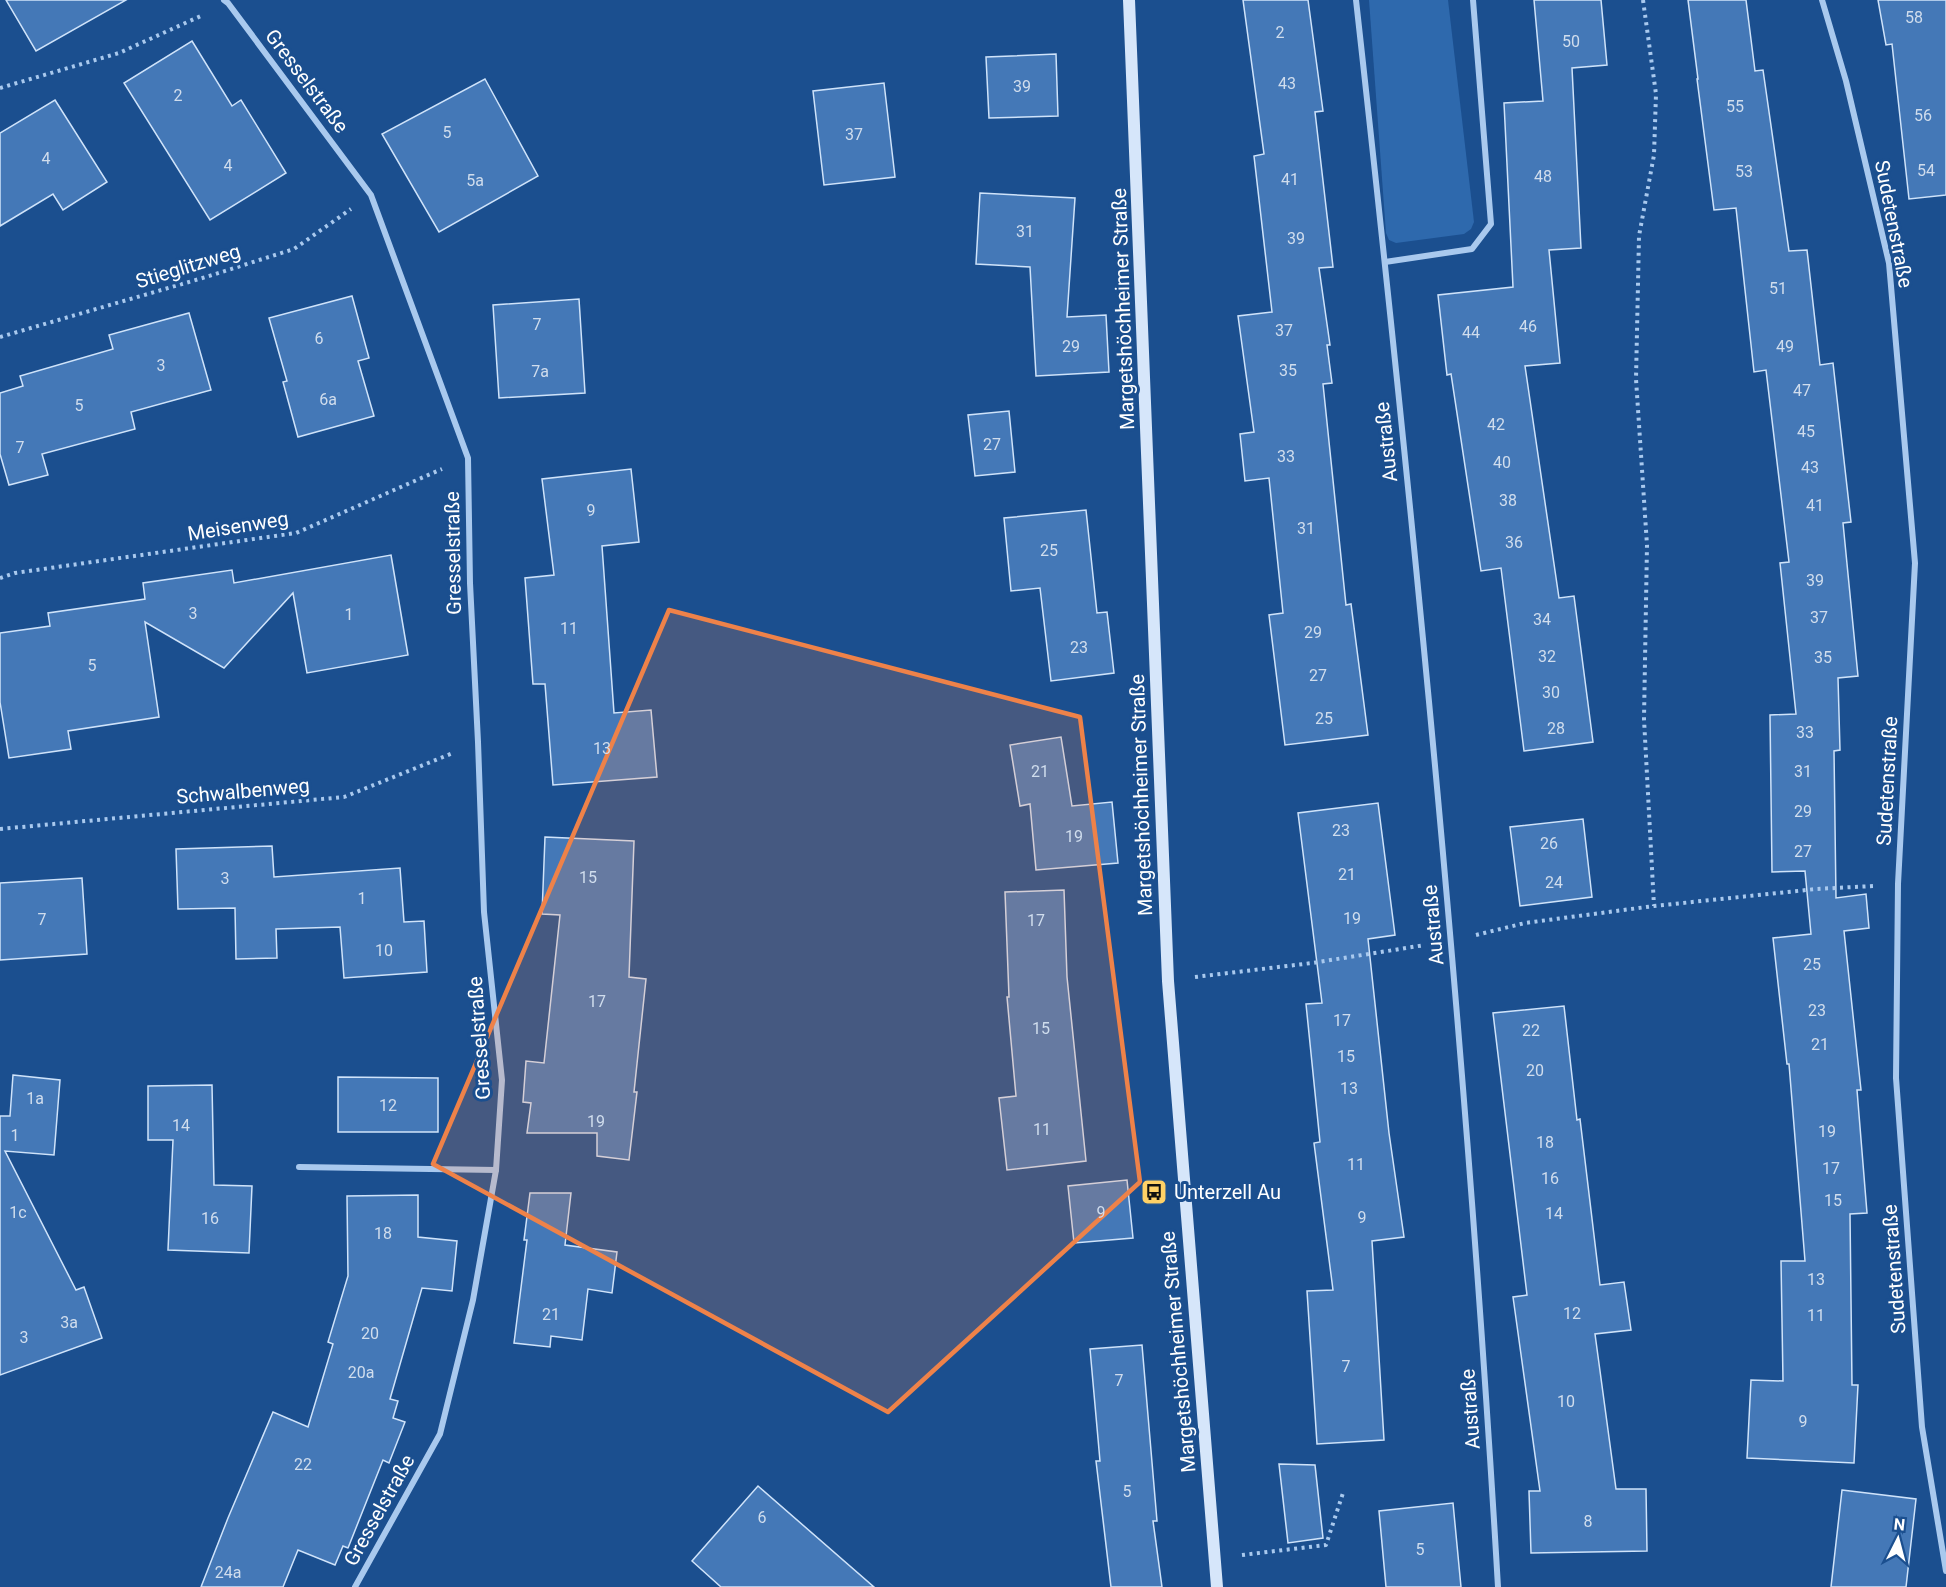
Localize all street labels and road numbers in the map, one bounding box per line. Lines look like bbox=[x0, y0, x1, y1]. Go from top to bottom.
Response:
street label: Gresselstraße bbox=[260, 24, 354, 138]
street label: Sudetenstraße bbox=[1870, 158, 1918, 290]
street label: Margetshöchheimer Straße bbox=[1107, 188, 1139, 430]
street label: Stieglitzweg bbox=[133, 239, 243, 293]
street label: Austraße bbox=[1370, 401, 1402, 483]
street label: Gresselstraße bbox=[440, 491, 466, 615]
street label: Meisenweg bbox=[186, 506, 290, 546]
street label: Margetshöchheimer Straße bbox=[1125, 674, 1157, 916]
street label: Sudetenstraße bbox=[1872, 716, 1902, 846]
street label: Schwalbenweg bbox=[175, 773, 311, 809]
street label: Austraße bbox=[1418, 884, 1448, 966]
street label: Gresselstraße bbox=[463, 976, 495, 1100]
street label: Sudetenstraße bbox=[1878, 1204, 1910, 1334]
street label: Margetshöchheimer Straße bbox=[1155, 1230, 1201, 1474]
street label: Austraße bbox=[1455, 1368, 1485, 1450]
street label: Gresselstraße bbox=[339, 1450, 419, 1570]

